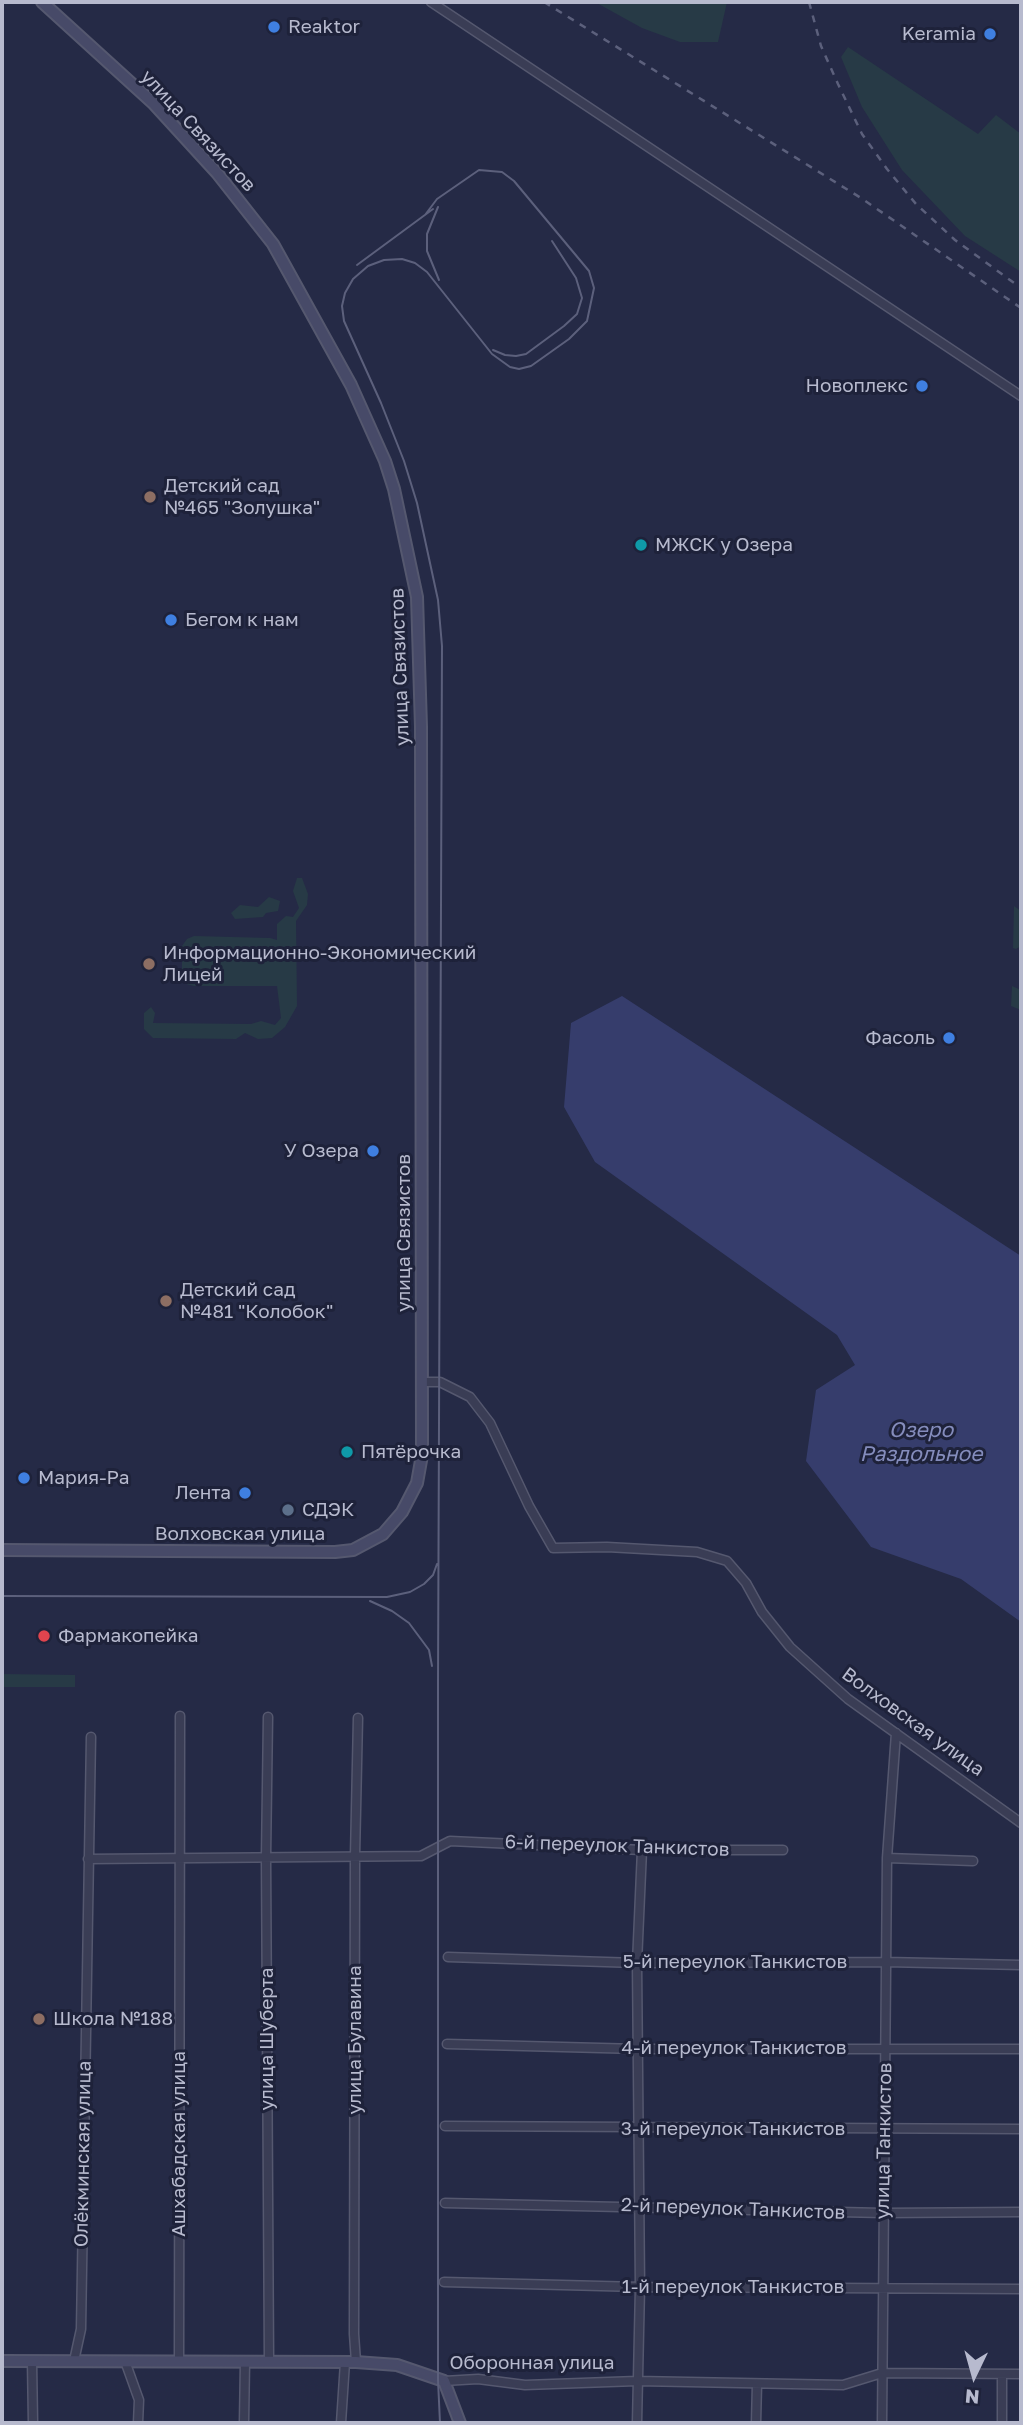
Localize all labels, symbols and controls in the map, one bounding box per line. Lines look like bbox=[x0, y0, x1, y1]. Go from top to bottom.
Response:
place label: Reaktor bbox=[288, 16, 360, 38]
marker: Reaktor bbox=[266, 19, 282, 35]
place label: Keramia bbox=[902, 23, 976, 45]
marker: Keramia bbox=[982, 26, 998, 42]
street label: улица Связистов bbox=[136, 65, 260, 197]
place label: Новоплекс bbox=[806, 375, 908, 397]
marker: Новоплекс bbox=[914, 378, 930, 394]
place label: Детский сад №465 "Золушка" bbox=[164, 475, 320, 519]
marker: Детский сад №465 "Золушка" bbox=[142, 489, 158, 505]
place label: МЖСК у Озера bbox=[655, 534, 793, 556]
marker: МЖСК у Озера bbox=[633, 537, 649, 553]
street label: улица Связистов bbox=[386, 588, 414, 746]
place label: Бегом к нам bbox=[185, 609, 299, 631]
marker: Бегом к нам bbox=[163, 612, 179, 628]
place label: Информационно-Экономический Лицей bbox=[163, 942, 476, 986]
marker: Информационно-Экономический Лицей bbox=[141, 956, 157, 972]
place label: Фасоль bbox=[865, 1027, 935, 1049]
marker: Фасоль bbox=[941, 1030, 957, 1046]
place label: У Озера bbox=[284, 1140, 359, 1162]
marker: У Озера bbox=[365, 1143, 381, 1159]
street label: улица Связистов bbox=[393, 1154, 415, 1312]
place label: Детский сад №481 "Колобок" bbox=[180, 1279, 333, 1323]
marker: Детский сад №481 "Колобок" bbox=[158, 1293, 174, 1309]
water label: Озеро Раздольное bbox=[860, 1417, 982, 1467]
place label: Пятёрочка bbox=[361, 1441, 461, 1463]
marker: Пятёрочка bbox=[339, 1444, 355, 1460]
place label: Мария-Ра bbox=[38, 1467, 130, 1489]
marker: Мария-Ра bbox=[16, 1470, 32, 1486]
place label: Лента bbox=[175, 1482, 231, 1504]
marker: Лента bbox=[237, 1485, 253, 1501]
place label: СДЭК bbox=[302, 1499, 354, 1521]
marker: СДЭК bbox=[280, 1502, 296, 1518]
street label: Волховская улица bbox=[155, 1523, 325, 1545]
place label: Фармакопейка bbox=[58, 1625, 199, 1647]
marker: Фармакопейка bbox=[36, 1628, 52, 1644]
street label: Волховская улица bbox=[837, 1663, 989, 1781]
street label: 6-й переулок Танкистов bbox=[504, 1831, 730, 1861]
street label: 5-й переулок Танкистов bbox=[623, 1951, 847, 1973]
street label: улица Булавина bbox=[344, 1965, 366, 2115]
street label: улица Шуберта bbox=[256, 1968, 278, 2110]
place label: Школа №188 bbox=[53, 2008, 173, 2030]
marker: Школа №188 bbox=[31, 2011, 47, 2027]
street label: 4-й переулок Танкистов bbox=[622, 2037, 846, 2059]
street label: Ашхабадская улица bbox=[168, 2051, 190, 2237]
street label: Олёкминская улица bbox=[70, 2061, 96, 2247]
street label: улица Танкистов bbox=[871, 2062, 897, 2220]
street label: 3-й переулок Танкистов bbox=[621, 2118, 845, 2140]
street label: 2-й переулок Танкистов bbox=[621, 2194, 845, 2224]
street label: 1-й переулок Танкистов bbox=[622, 2276, 844, 2298]
north arrow bbox=[939, 2341, 1009, 2411]
street label: Оборонная улица bbox=[449, 2352, 615, 2374]
text: N bbox=[964, 2385, 980, 2410]

